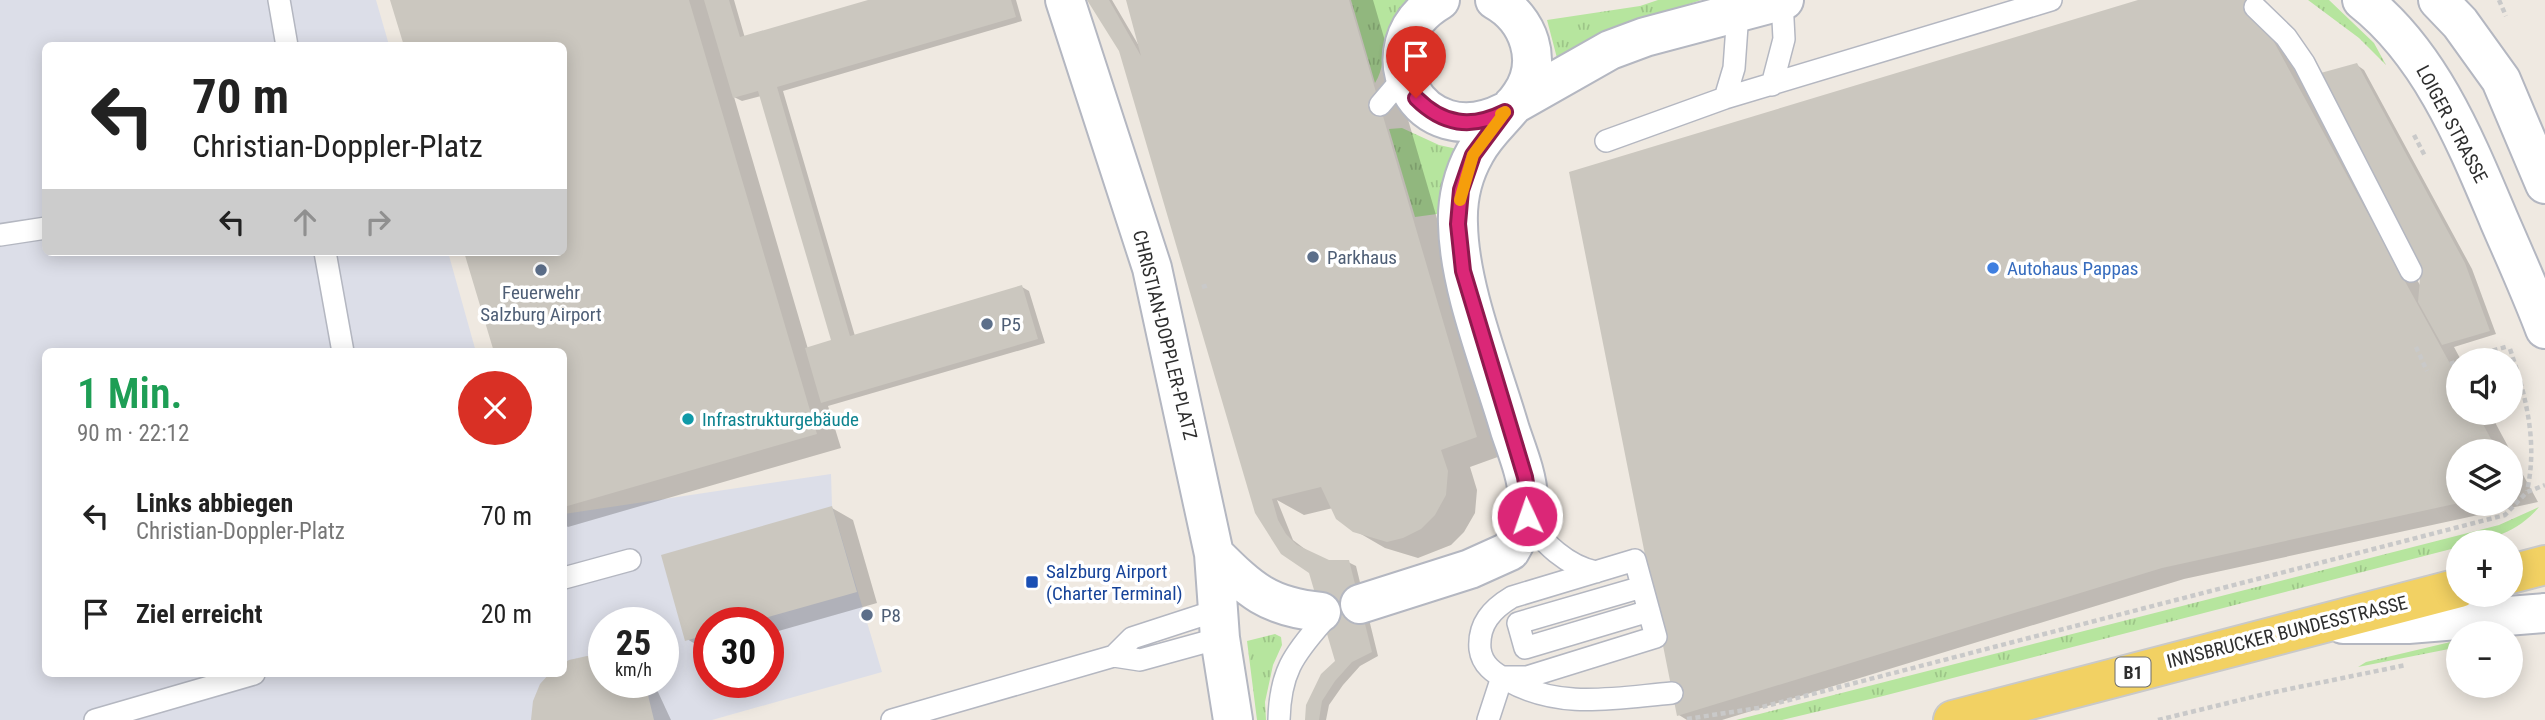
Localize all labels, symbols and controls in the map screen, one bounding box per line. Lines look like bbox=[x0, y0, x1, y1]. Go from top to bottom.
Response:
pin bbox=[1386, 26, 1446, 98]
icon: arrive bbox=[1397, 37, 1435, 75]
street label: LOIGER STRASSE bbox=[2411, 61, 2493, 187]
text: 70 m bbox=[192, 68, 289, 125]
icon: left bbox=[77, 70, 168, 161]
text: Christian-Doppler-Platz bbox=[192, 127, 483, 165]
icon: left bbox=[213, 203, 251, 241]
icon: ahead bbox=[286, 203, 324, 241]
icon: right bbox=[359, 203, 397, 241]
street label: CHRISTIAN-DOPPLER-PLATZ bbox=[1128, 228, 1202, 442]
place label: Parkhaus bbox=[1327, 246, 1397, 269]
marker: Parkhaus bbox=[1305, 249, 1321, 265]
place label: Autohaus Pappas bbox=[2007, 257, 2139, 280]
marker: Autohaus Pappas bbox=[1985, 260, 2001, 276]
marker: Feuerwehr Salzburg Airport bbox=[533, 262, 549, 278]
place label: Feuerwehr Salzburg Airport bbox=[480, 281, 602, 326]
place label: P5 bbox=[1001, 313, 1021, 336]
marker: P5 bbox=[979, 316, 995, 332]
map controls bbox=[2446, 348, 2523, 698]
button: sound bbox=[2446, 348, 2523, 425]
text: 1 Min. bbox=[77, 369, 183, 418]
button: close bbox=[458, 371, 532, 445]
place label: Infrastrukturgebäude bbox=[702, 408, 859, 431]
marker: Infrastrukturgebäude bbox=[680, 411, 696, 427]
text: 90 m · 22:12 bbox=[77, 420, 189, 447]
button: layers bbox=[2446, 439, 2523, 516]
position arrow bbox=[1490, 479, 1564, 553]
text: Links abbiegen bbox=[136, 488, 293, 518]
icon: left bbox=[77, 497, 115, 535]
text: 70 m bbox=[481, 501, 532, 531]
text: Christian-Doppler-Platz bbox=[136, 518, 345, 545]
button: + bbox=[2446, 530, 2523, 607]
place label: Salzburg Airport (Charter Terminal) bbox=[1046, 560, 1183, 605]
marker: Salzburg Airport (Charter Terminal) bbox=[1024, 574, 1040, 590]
street label: INNSBRUCKER BUNDESSTRASSE bbox=[2164, 591, 2410, 673]
icon: arrive bbox=[77, 595, 115, 633]
text: Ziel erreicht bbox=[136, 599, 262, 629]
text: 20 m bbox=[481, 599, 532, 629]
place label: P8 bbox=[881, 604, 901, 627]
speed limit sign: 30 bbox=[693, 607, 784, 698]
marker: P8 bbox=[859, 607, 875, 623]
button: − bbox=[2446, 621, 2523, 698]
text: 25 bbox=[616, 623, 651, 664]
road number: B1 bbox=[2116, 658, 2150, 686]
text: km/h bbox=[615, 659, 652, 680]

